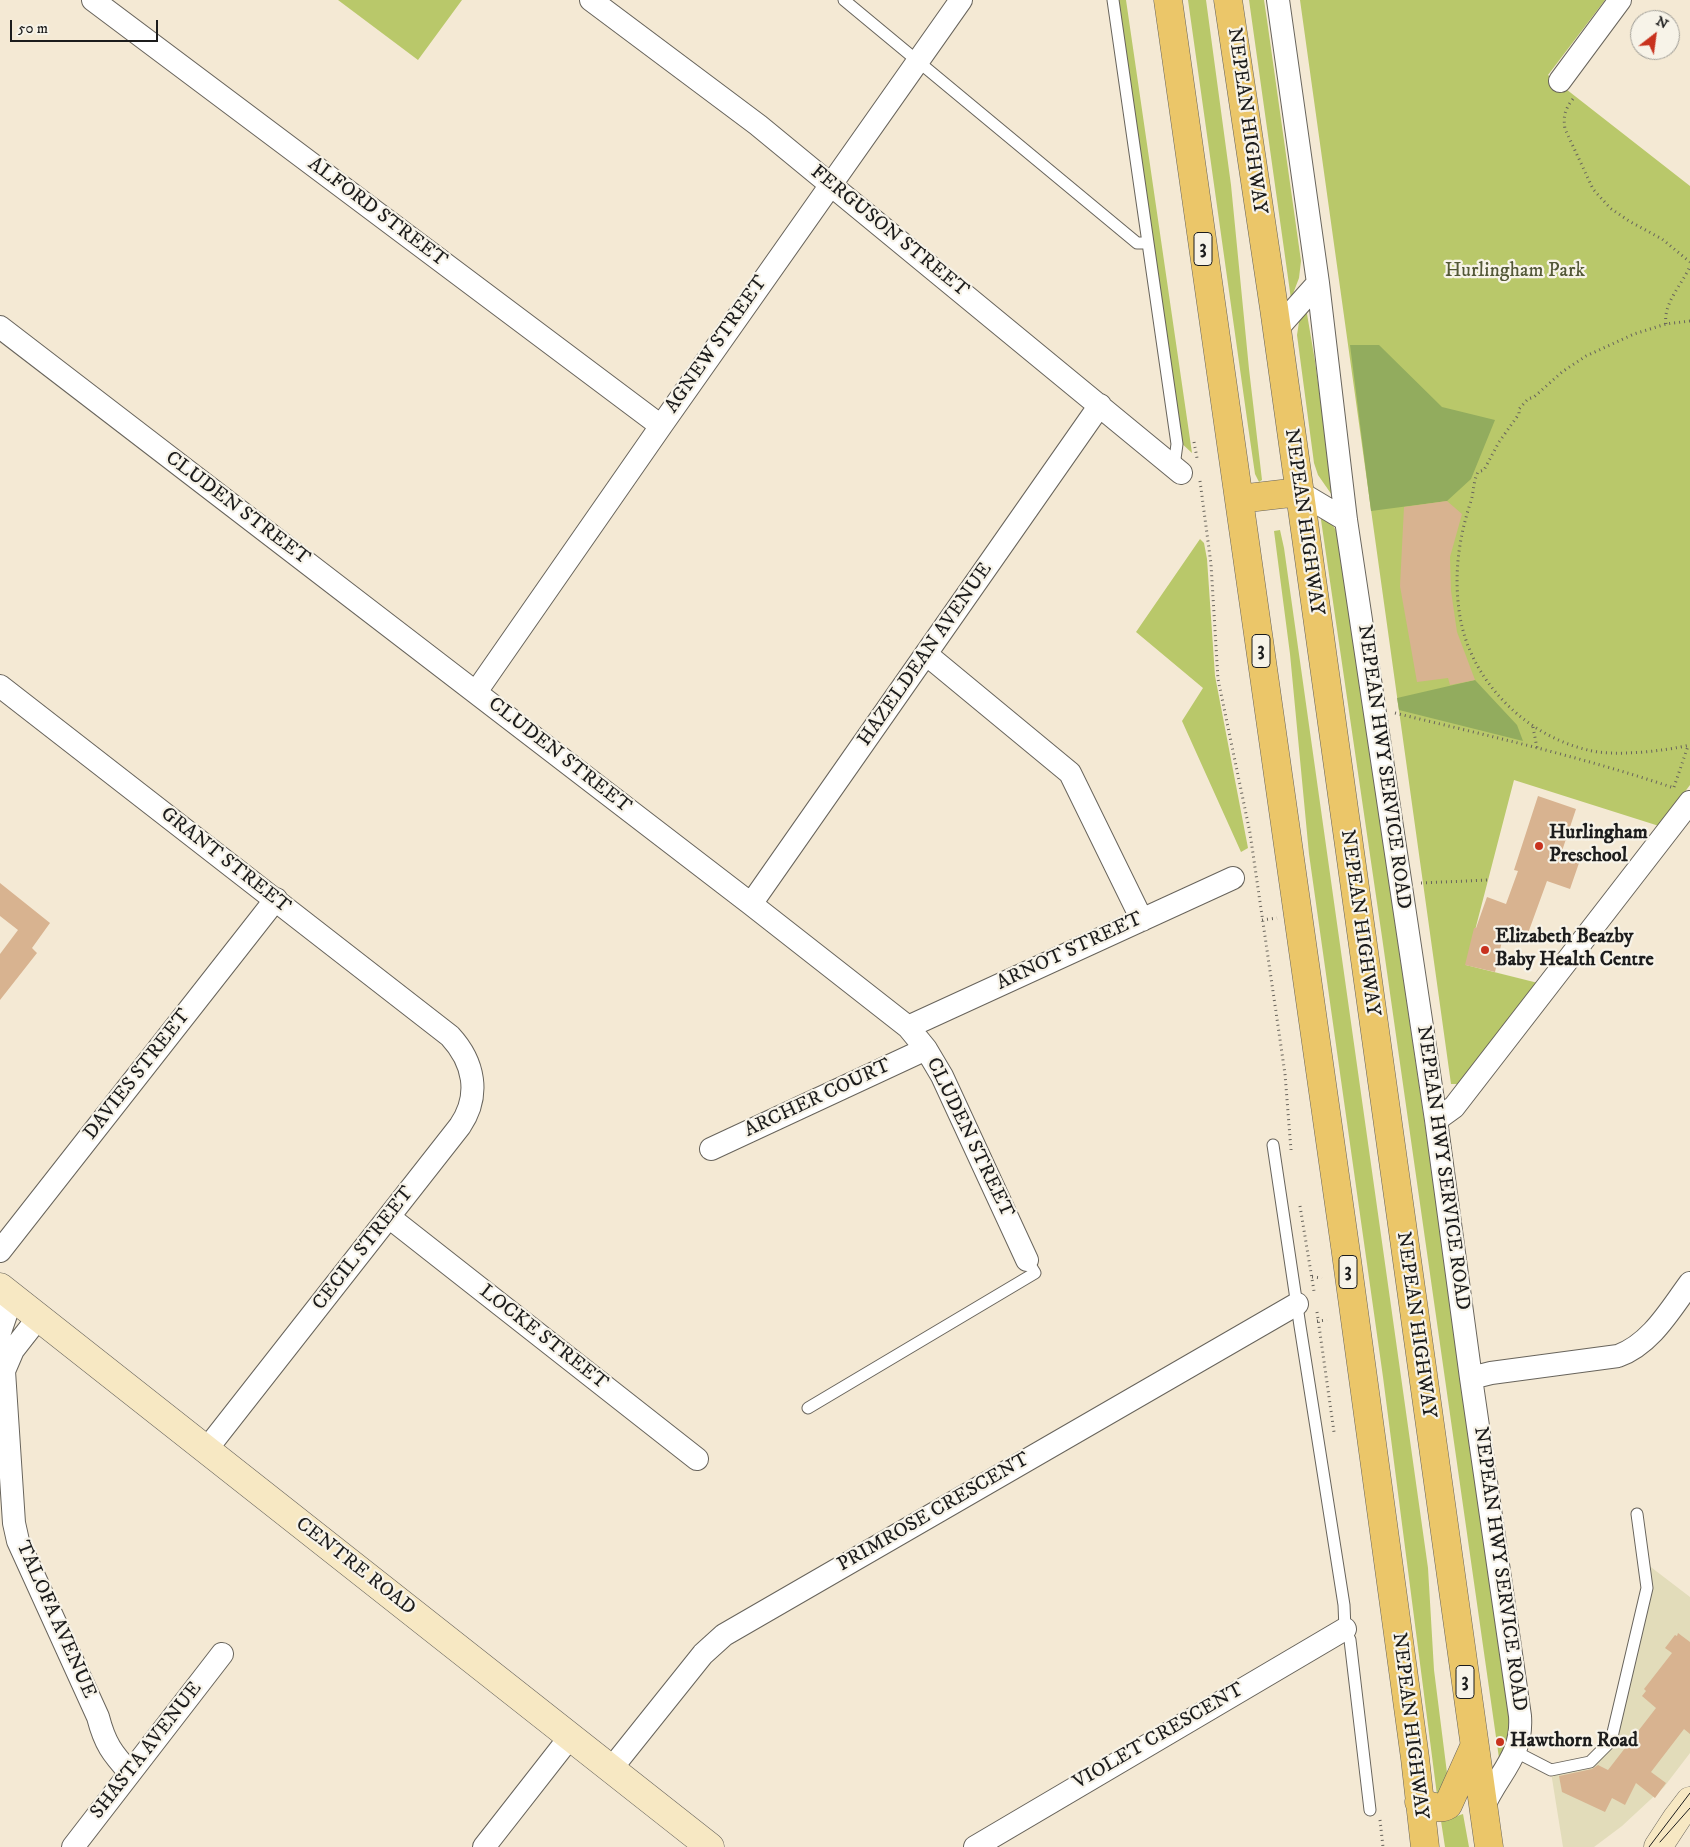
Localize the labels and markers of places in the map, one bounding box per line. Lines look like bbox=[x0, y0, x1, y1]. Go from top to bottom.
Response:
place label: Hurlingham Preschool bbox=[1549, 822, 1648, 869]
marker: Hurlingham Preschool bbox=[1533, 840, 1545, 852]
place label: Elizabeth Beazby Baby Health Centre bbox=[1495, 926, 1654, 973]
marker: Elizabeth Beazby Baby Health Centre bbox=[1479, 944, 1491, 956]
place label: Hawthorn Road bbox=[1510, 1730, 1638, 1754]
marker: Hawthorn Road bbox=[1494, 1736, 1506, 1748]

